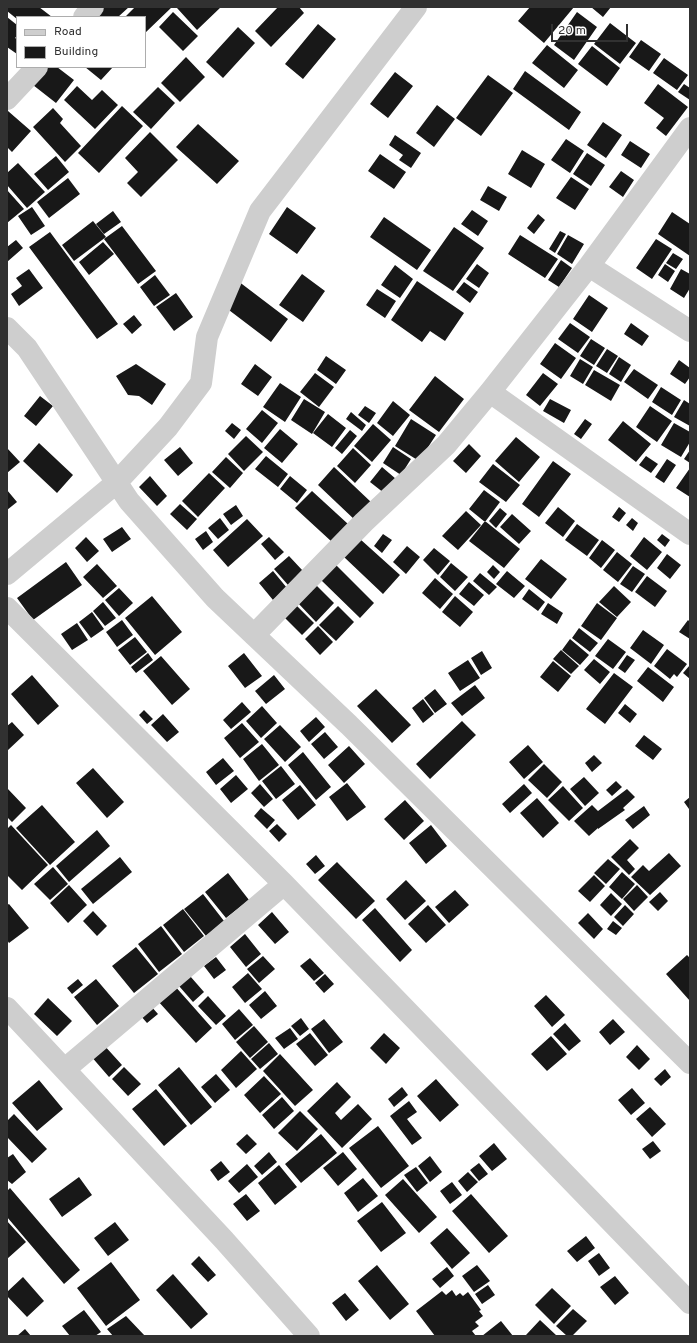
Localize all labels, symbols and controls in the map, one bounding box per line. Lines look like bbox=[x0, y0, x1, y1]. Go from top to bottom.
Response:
legend bbox=[16, 16, 146, 68]
scale bar bbox=[553, 16, 630, 42]
text: 20 m bbox=[558, 23, 586, 39]
text: Road bbox=[54, 24, 82, 40]
text: Building bbox=[54, 44, 98, 60]

